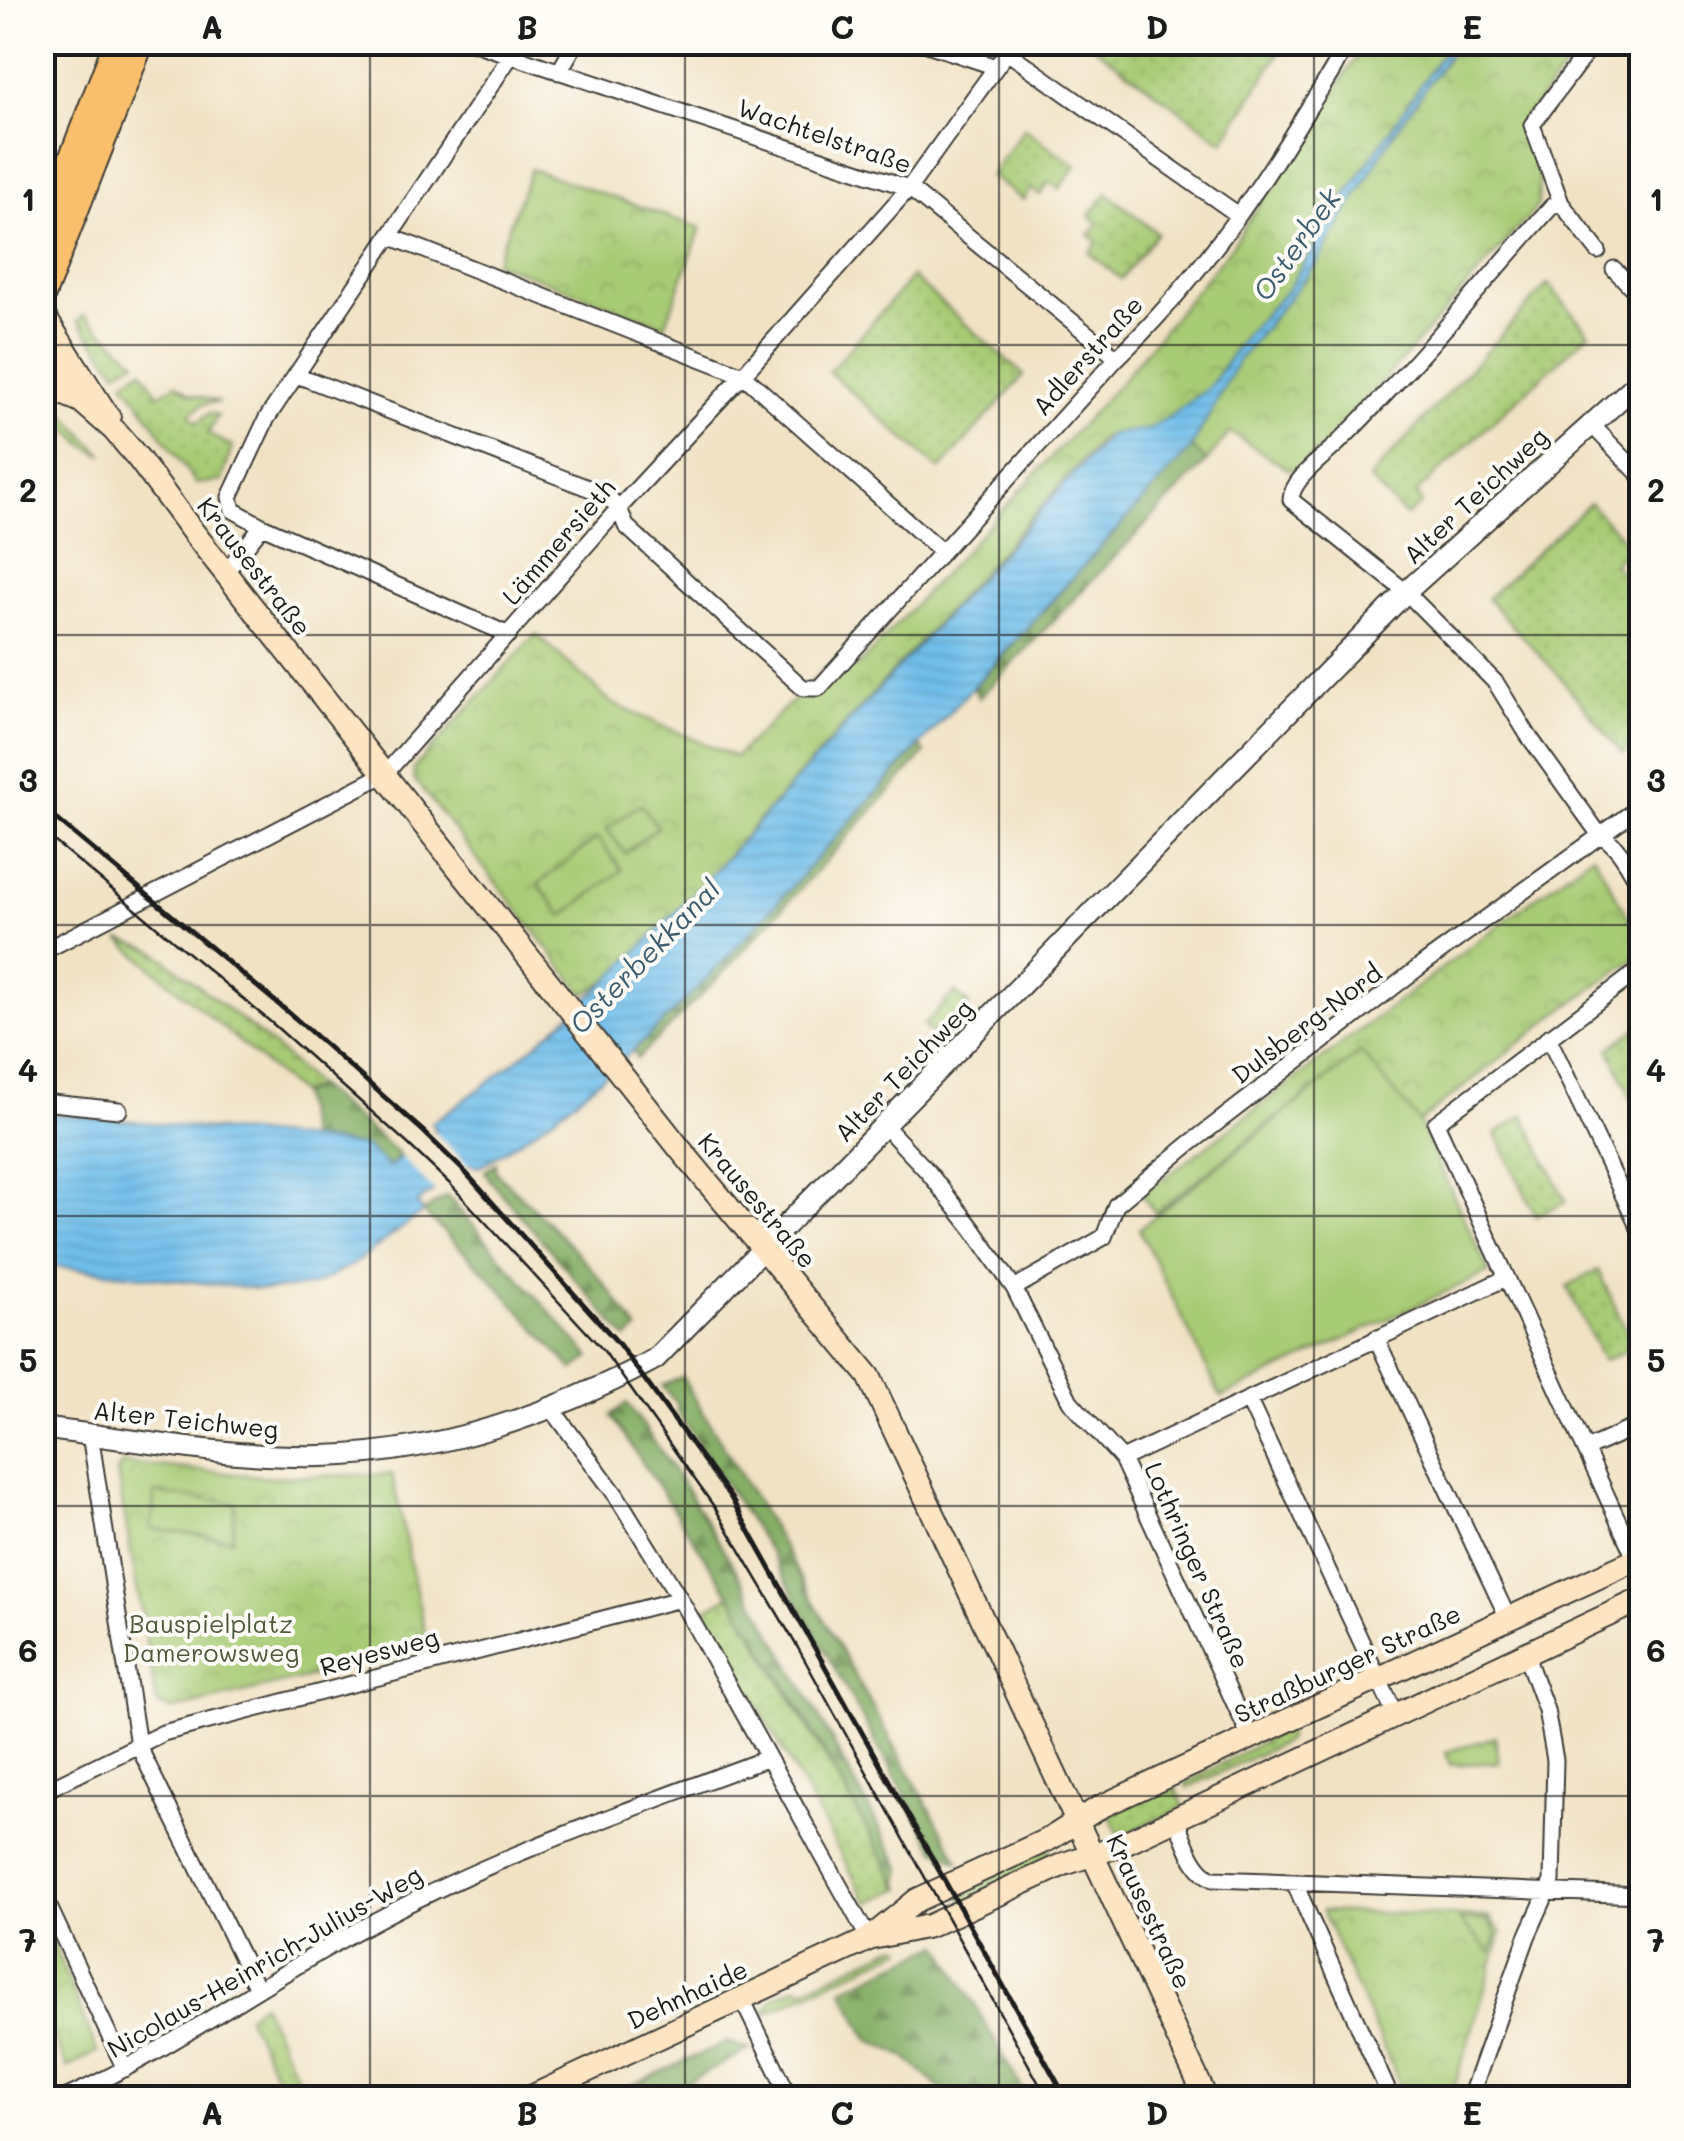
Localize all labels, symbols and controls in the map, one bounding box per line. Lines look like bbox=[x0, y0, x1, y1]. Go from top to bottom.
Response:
text: A bbox=[201, 5, 223, 47]
text: B bbox=[516, 5, 538, 47]
text: C bbox=[830, 5, 854, 47]
text: D bbox=[1146, 5, 1168, 47]
text: E bbox=[1462, 5, 1482, 47]
street label: Wachtelstraße bbox=[734, 90, 916, 180]
text: 1 bbox=[21, 177, 35, 219]
text: 1 bbox=[1649, 177, 1663, 219]
water label: Osterbek bbox=[1244, 180, 1349, 307]
street label: Adlerstraße bbox=[1025, 289, 1149, 421]
street label: Alter Teichweg bbox=[1396, 420, 1554, 570]
text: 2 bbox=[19, 468, 37, 510]
text: 2 bbox=[1647, 468, 1665, 510]
street label: Lämmersieth bbox=[494, 471, 622, 611]
street label: Krausestraße bbox=[191, 490, 319, 642]
text: 3 bbox=[18, 758, 38, 800]
text: 3 bbox=[1646, 758, 1666, 800]
water label: Osterbekkanal bbox=[561, 871, 727, 1041]
street label: Dulsberg-Nord bbox=[1225, 956, 1387, 1090]
street label: Alter Teichweg bbox=[827, 992, 979, 1148]
text: 4 bbox=[18, 1048, 38, 1090]
text: 4 bbox=[1646, 1048, 1666, 1090]
street label: Krausestraße bbox=[692, 1126, 824, 1274]
text: 5 bbox=[19, 1338, 37, 1380]
text: 5 bbox=[1647, 1338, 1665, 1380]
street label: Alter Teichweg bbox=[92, 1393, 280, 1445]
street label: Lothringer Straße bbox=[1138, 1457, 1258, 1673]
street label: Straßburger Straße bbox=[1229, 1596, 1465, 1730]
park label: Bauspielplatz Damerowsweg bbox=[123, 1607, 299, 1668]
street label: Reyesweg bbox=[316, 1620, 442, 1683]
text: 6 bbox=[18, 1628, 38, 1670]
text: 6 bbox=[1646, 1628, 1666, 1670]
street label: Krausestraße bbox=[1100, 1828, 1200, 1994]
street label: Nicolaus-Heinrich-Julius-Weg bbox=[101, 1858, 427, 2064]
text: 7 bbox=[19, 1918, 37, 1960]
text: 7 bbox=[1647, 1918, 1665, 1960]
street label: Dehnhaide bbox=[622, 1952, 752, 2036]
text: A bbox=[201, 2091, 223, 2133]
text: B bbox=[516, 2091, 538, 2133]
text: C bbox=[830, 2091, 854, 2133]
text: D bbox=[1146, 2091, 1168, 2133]
text: E bbox=[1462, 2091, 1482, 2133]

